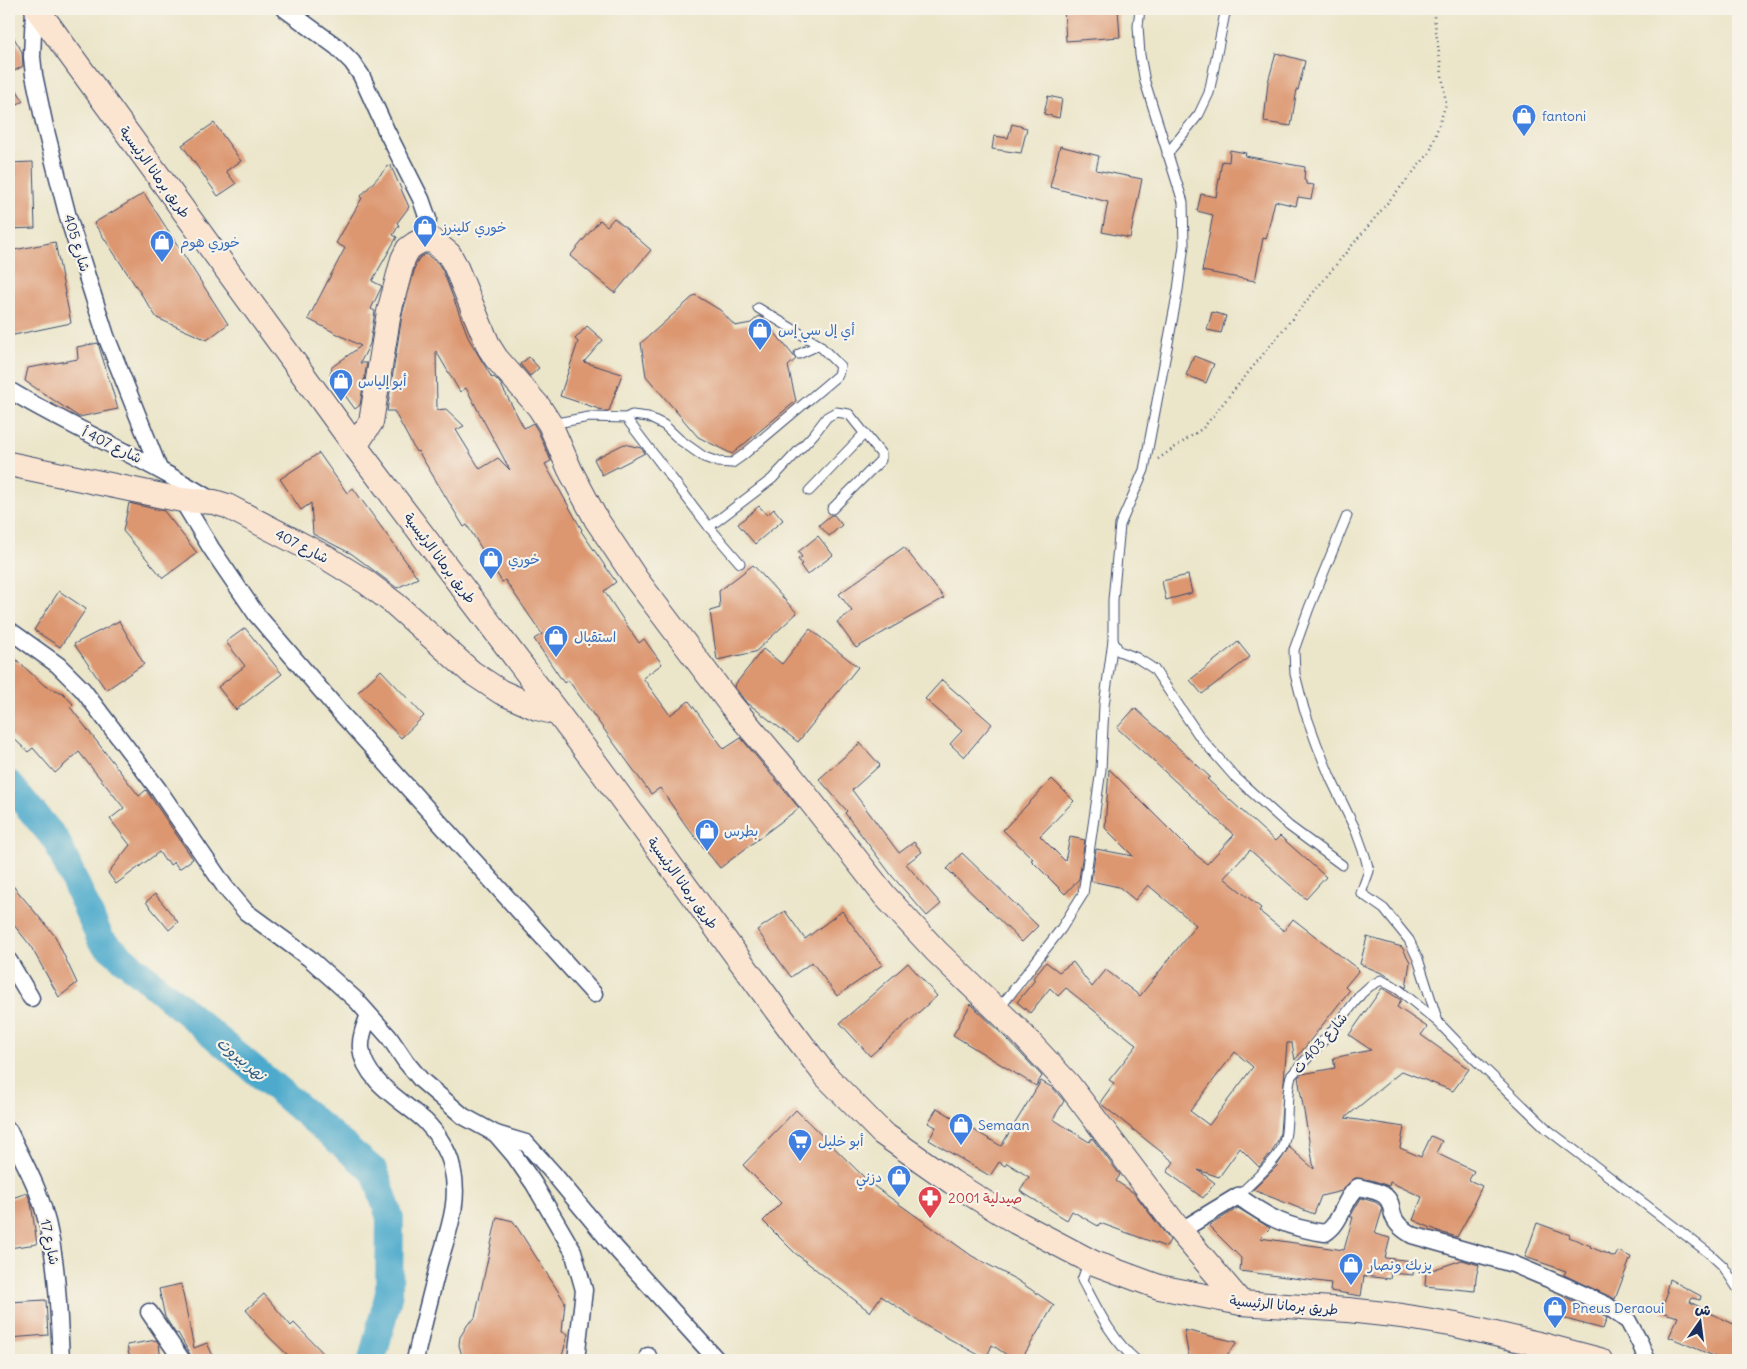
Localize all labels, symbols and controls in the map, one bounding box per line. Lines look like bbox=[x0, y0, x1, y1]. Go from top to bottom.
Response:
shop icon: fantoni bbox=[1511, 103, 1537, 137]
place label: fantoni bbox=[1542, 107, 1586, 125]
street label: طريق برمانا الرئيسية bbox=[116, 123, 194, 221]
street label: شارع 405 bbox=[59, 212, 94, 274]
shop icon: خوري كلينرز bbox=[412, 214, 438, 248]
place label: خوري كلينرز bbox=[441, 218, 506, 238]
shop icon: خوري هوم bbox=[149, 229, 175, 263]
place label: خوري هوم bbox=[180, 233, 240, 254]
shop icon: أي إل سي إس bbox=[747, 317, 773, 351]
place label: أي إل سي إس bbox=[778, 321, 855, 343]
shop icon: أبو إلياس bbox=[328, 368, 354, 402]
place label: أبو إلياس bbox=[358, 372, 407, 390]
street label: شارع 407 أ bbox=[79, 423, 145, 468]
street label: طريق برمانا الرئيسية bbox=[400, 509, 480, 607]
street label: شارع 407 bbox=[272, 525, 332, 568]
shop icon: خوري bbox=[478, 546, 504, 580]
place label: خوري bbox=[508, 550, 540, 570]
shop icon: استقبال bbox=[543, 624, 569, 658]
place label: استقبال bbox=[574, 628, 616, 646]
shop icon: بطرس bbox=[694, 818, 720, 852]
place label: بطرس bbox=[724, 822, 758, 840]
street label: طريق برمانا الرئيسية bbox=[644, 834, 722, 932]
street label: شارع 403 ث bbox=[1289, 1009, 1352, 1078]
water label: نهر بيروت bbox=[213, 1033, 271, 1085]
shop icon: Semaan bbox=[948, 1112, 974, 1146]
place label: Semaan bbox=[978, 1116, 1030, 1134]
supermarket icon: أبو خليل bbox=[787, 1128, 813, 1162]
place label: أبو خليل bbox=[818, 1132, 864, 1150]
shop icon: دزني bbox=[886, 1164, 912, 1198]
place label: دزني bbox=[856, 1168, 882, 1190]
pharmacy icon: صيدلية 2001 bbox=[917, 1185, 943, 1219]
place label: صيدلية 2001 bbox=[948, 1189, 1022, 1207]
street label: شارع 17 bbox=[35, 1218, 64, 1267]
shop icon: يزبك ونصار bbox=[1338, 1252, 1364, 1286]
place label: يزبك ونصار bbox=[1367, 1256, 1432, 1274]
street label: طريق برمانا الرئيسية bbox=[1229, 1291, 1339, 1319]
shop icon: Pneus Deraoui bbox=[1542, 1295, 1568, 1329]
north arrow bbox=[1674, 1296, 1724, 1346]
place label: Pneus Deraoui bbox=[1572, 1299, 1664, 1317]
text: ش bbox=[1693, 1299, 1713, 1320]

